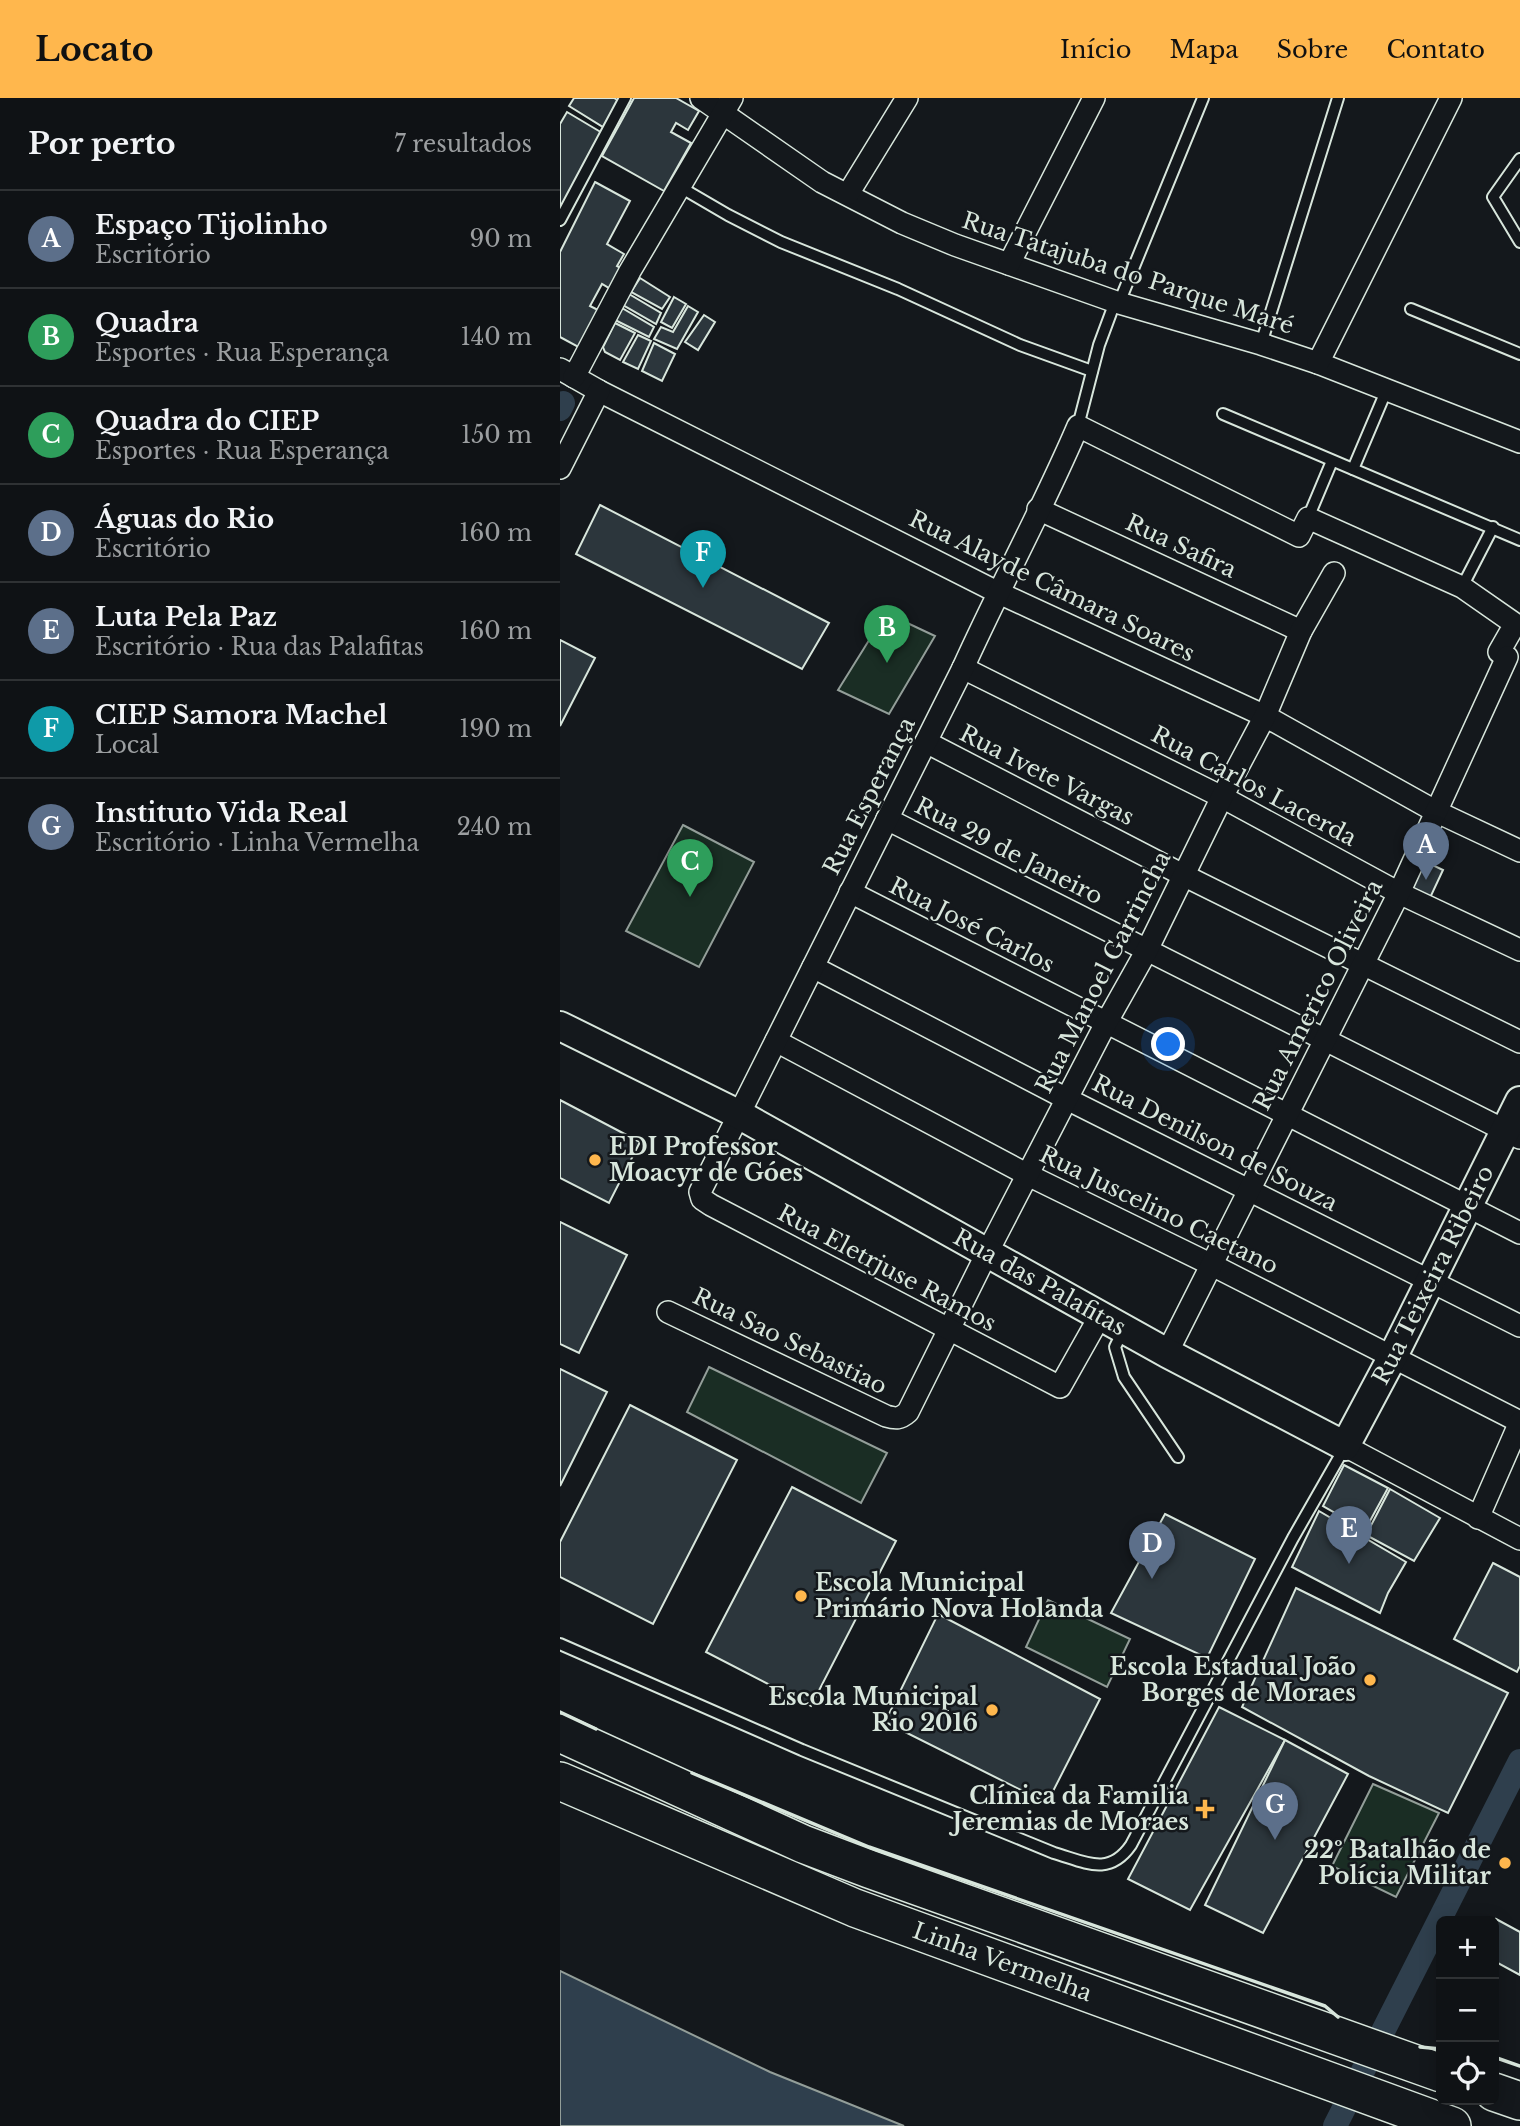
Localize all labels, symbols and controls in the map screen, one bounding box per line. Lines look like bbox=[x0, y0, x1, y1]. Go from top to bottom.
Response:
text: Locato bbox=[35, 29, 154, 70]
text: Início bbox=[1060, 35, 1132, 64]
text: Mapa bbox=[1170, 35, 1239, 64]
text: Sobre bbox=[1277, 35, 1348, 64]
text: Contato bbox=[1386, 35, 1485, 64]
text: Por perto bbox=[28, 125, 176, 162]
text: 7 resultados bbox=[394, 130, 532, 158]
street label: Rua Tatajuba do Parque Maré bbox=[959, 206, 1297, 340]
text: Espaço Tijolinho bbox=[95, 209, 328, 241]
text: A bbox=[42, 225, 60, 253]
text: 90 m bbox=[470, 225, 532, 253]
text: Escritório bbox=[95, 241, 211, 269]
text: Quadra bbox=[95, 307, 199, 339]
text: B bbox=[42, 323, 60, 351]
text: 140 m bbox=[461, 323, 532, 351]
text: Esportes · Rua Esperança bbox=[95, 339, 389, 367]
text: Quadra do CIEP bbox=[95, 405, 319, 437]
text: C bbox=[42, 421, 60, 449]
text: 150 m bbox=[461, 421, 532, 449]
text: Esportes · Rua Esperança bbox=[95, 437, 389, 465]
text: Águas do Rio bbox=[95, 503, 274, 535]
street label: Rua Alayde Câmara Soares bbox=[905, 505, 1199, 667]
street label: Rua Safira bbox=[1121, 508, 1241, 584]
text: D bbox=[40, 519, 62, 547]
text: 160 m bbox=[459, 519, 532, 547]
pin: F bbox=[680, 530, 726, 588]
text: Escritório bbox=[95, 535, 211, 563]
text: Luta Pela Paz bbox=[95, 601, 277, 633]
pin: B bbox=[864, 605, 910, 663]
text: E bbox=[42, 617, 60, 645]
text: 160 m bbox=[459, 617, 532, 645]
text: Escritório · Rua das Palafitas bbox=[95, 633, 424, 661]
text: CIEP Samora Machel bbox=[95, 699, 387, 731]
street label: Rua Esperança bbox=[817, 712, 921, 880]
text: F bbox=[43, 715, 59, 743]
text: 190 m bbox=[459, 715, 532, 743]
street label: Rua Ivete Vargas bbox=[955, 719, 1139, 831]
street label: Rua Carlos Lacerda bbox=[1147, 720, 1362, 852]
text: Local bbox=[95, 731, 159, 759]
street label: Rua 29 de Janeiro bbox=[910, 791, 1108, 911]
text: Instituto Vida Real bbox=[95, 797, 348, 829]
text: G bbox=[41, 813, 61, 841]
text: 240 m bbox=[457, 813, 532, 841]
pin: A bbox=[1403, 822, 1449, 880]
text: Escritório · Linha Vermelha bbox=[95, 829, 419, 857]
pin: C bbox=[667, 839, 713, 897]
street label: Rua Manoel Garrincha bbox=[1030, 846, 1176, 1098]
street label: Rua José Carlos bbox=[885, 871, 1059, 979]
street label: Rua Americo Oliveira bbox=[1248, 875, 1388, 1115]
your location bbox=[1151, 1027, 1185, 1061]
street label: Rua Denilson de Souza bbox=[1088, 1069, 1342, 1217]
place label: EDI Professor Moacyr de Góes bbox=[609, 1133, 803, 1187]
street label: Rua Juscelino Caetano bbox=[1035, 1140, 1283, 1280]
marker: EDI Professor Moacyr de Góes bbox=[587, 1152, 603, 1168]
street label: Rua Teixeira Ribeiro bbox=[1366, 1161, 1500, 1389]
street label: Rua Eletrjuse Ramos bbox=[773, 1199, 1001, 1337]
street label: Rua das Palafitas bbox=[948, 1223, 1131, 1341]
street label: Rua Sao Sebastiao bbox=[688, 1282, 892, 1400]
pin: E bbox=[1326, 1506, 1372, 1564]
pin: D bbox=[1129, 1521, 1175, 1579]
place label: Escola Municipal Primário Nova Holanda bbox=[815, 1569, 1104, 1623]
marker: Escola Municipal Primário Nova Holanda bbox=[793, 1588, 809, 1604]
place label: Escola Estadual João Borges de Moraes bbox=[1110, 1653, 1356, 1707]
marker: Escola Estadual João Borges de Moraes bbox=[1362, 1672, 1378, 1688]
place label: Escola Municipal Rio 2016 bbox=[768, 1683, 978, 1737]
marker: Escola Municipal Rio 2016 bbox=[984, 1702, 1000, 1718]
place label: Clínica da Familia Jeremias de Moraes bbox=[949, 1782, 1189, 1836]
pin: G bbox=[1252, 1782, 1298, 1840]
marker: Clínica da Familia Jeremias de Moraes bbox=[1195, 1799, 1215, 1819]
place label: 22º Batalhão de Polícia Militar bbox=[1304, 1836, 1492, 1890]
marker: 22º Batalhão de Polícia Militar bbox=[1497, 1855, 1513, 1871]
street label: Linha Vermelha bbox=[909, 1916, 1096, 2007]
map controls bbox=[1436, 1916, 1499, 2105]
button: + bbox=[1436, 1916, 1499, 1979]
button: − bbox=[1436, 1979, 1499, 2042]
button: locate bbox=[1436, 2042, 1499, 2105]

